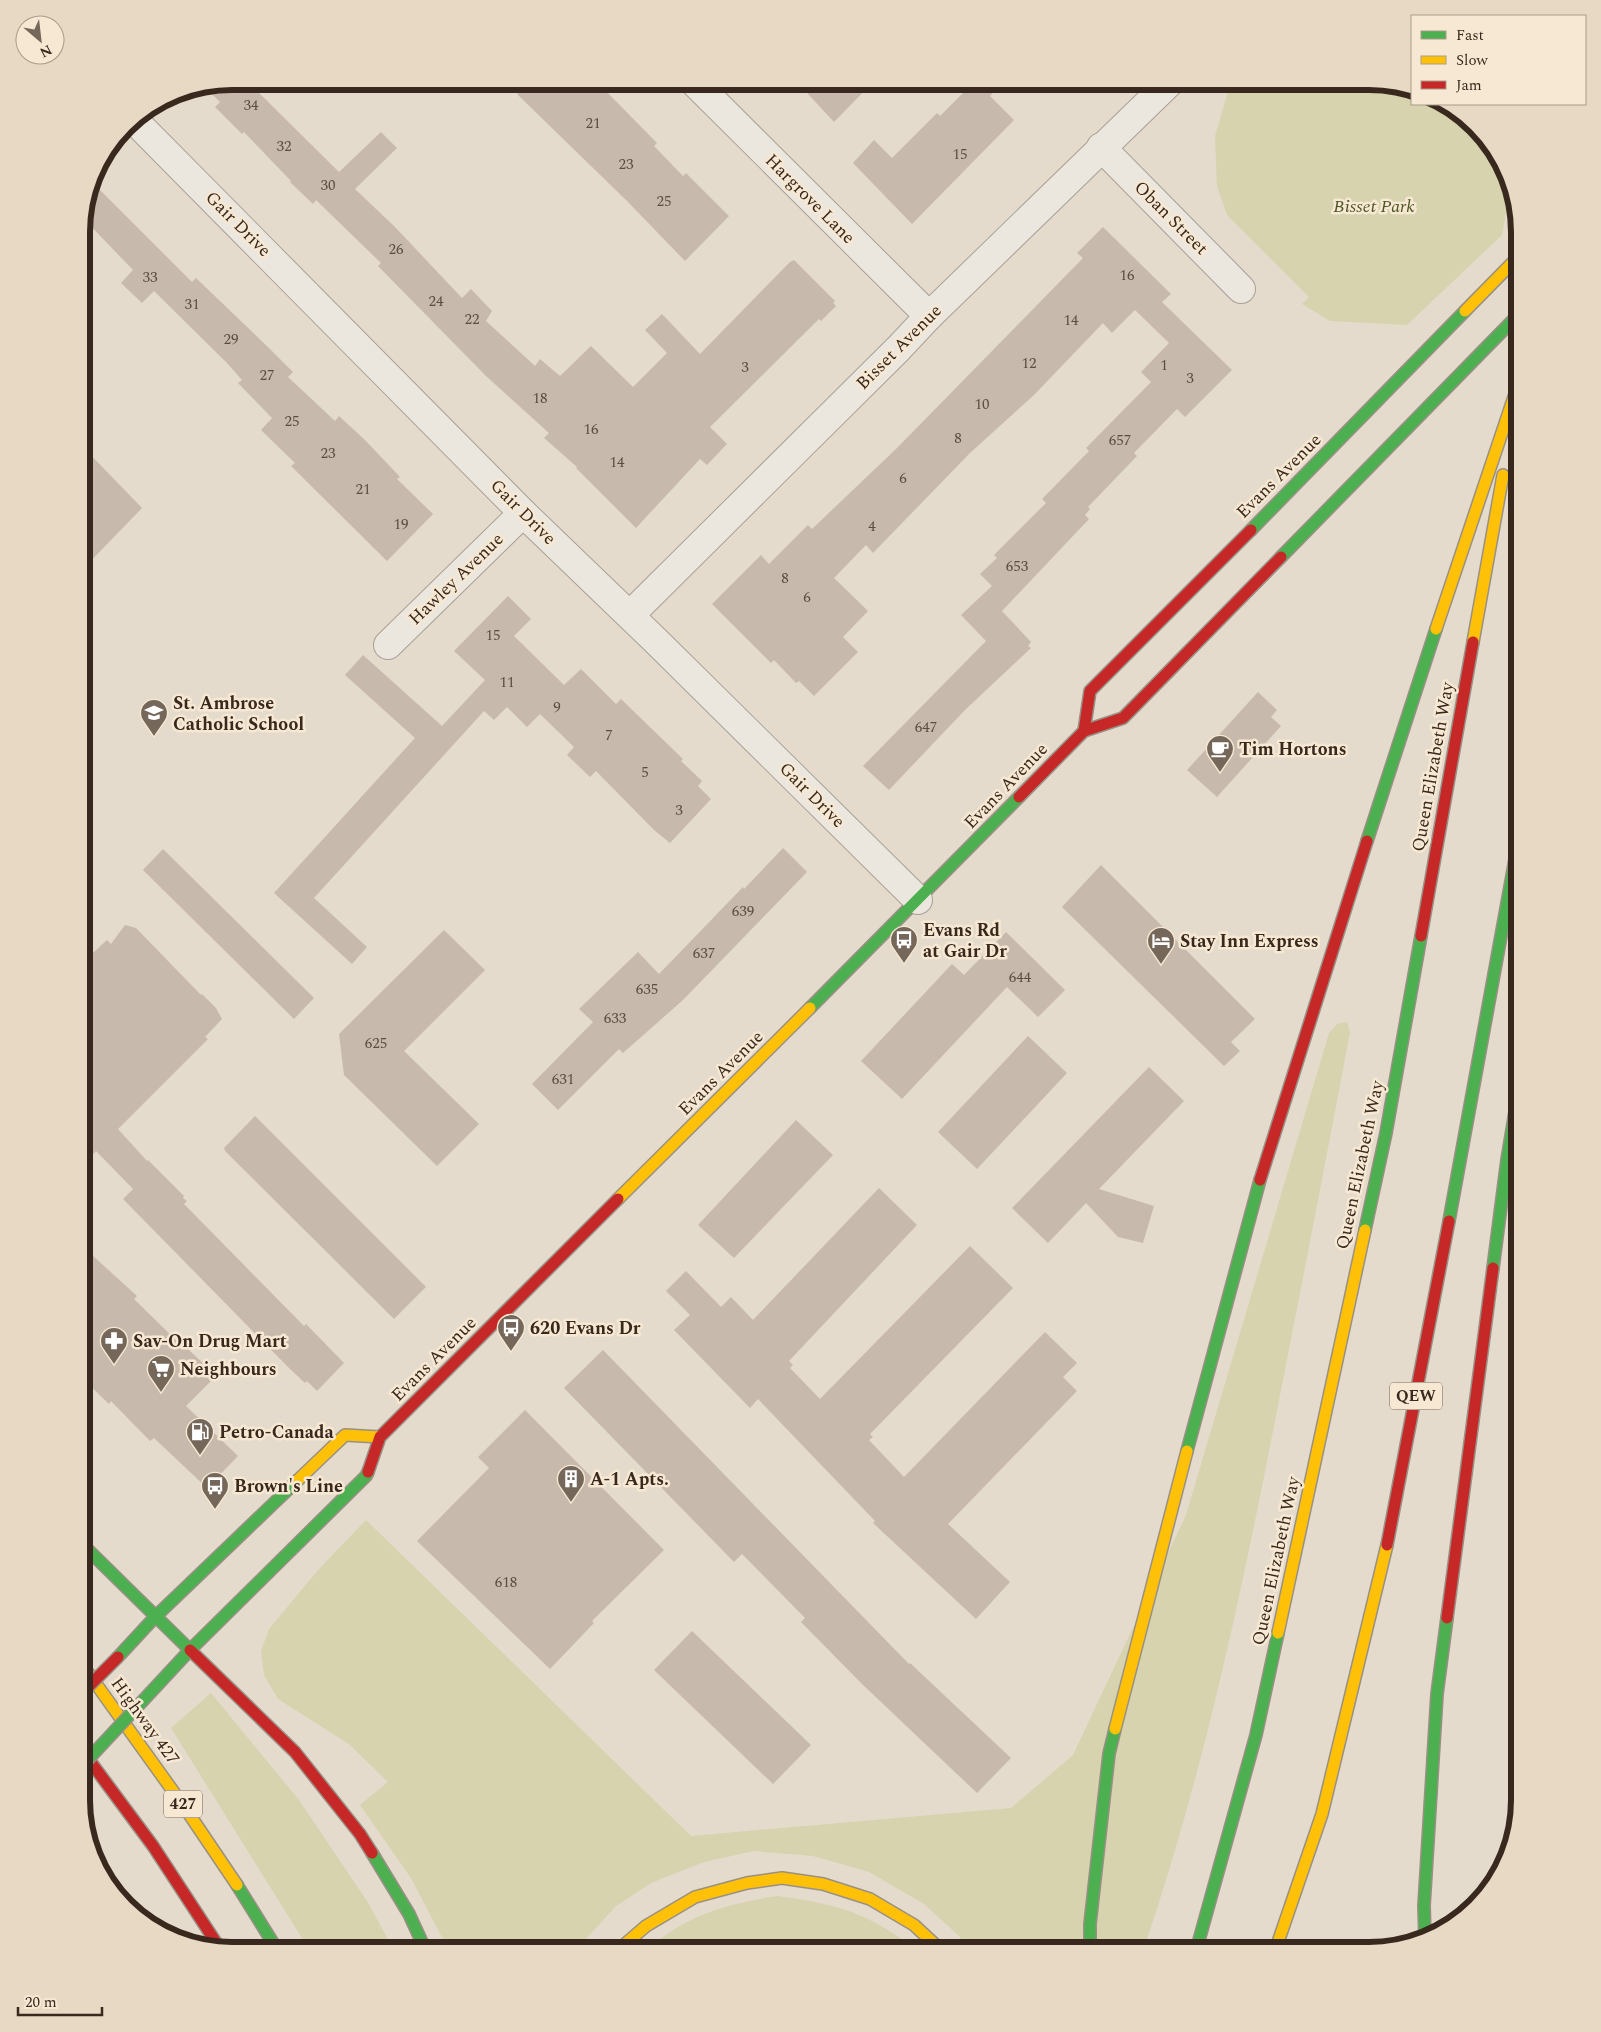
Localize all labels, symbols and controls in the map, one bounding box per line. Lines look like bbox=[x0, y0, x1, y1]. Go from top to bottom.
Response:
north arrow bbox=[15, 15, 65, 65]
legend bbox=[1411, 15, 1586, 105]
text: Fast bbox=[1456, 24, 1484, 47]
text: N bbox=[36, 39, 56, 63]
text: Slow bbox=[1456, 49, 1488, 72]
text: Jam bbox=[1456, 74, 1482, 97]
house number: 34 bbox=[243, 94, 259, 117]
house number: 21 bbox=[585, 112, 601, 135]
house number: 32 bbox=[276, 135, 292, 158]
house number: 15 bbox=[952, 143, 968, 166]
street label: Hargrove Lane bbox=[759, 148, 861, 250]
house number: 23 bbox=[618, 153, 634, 176]
house number: 30 bbox=[320, 174, 336, 197]
street label: Oban Street bbox=[1128, 175, 1214, 261]
street label: Gair Drive bbox=[199, 185, 277, 263]
house number: 25 bbox=[656, 190, 672, 213]
park label: Bisset Park bbox=[1333, 193, 1415, 220]
house number: 26 bbox=[388, 238, 404, 261]
house number: 16 bbox=[1119, 264, 1135, 287]
house number: 33 bbox=[142, 266, 158, 289]
house number: 24 bbox=[428, 290, 444, 313]
house number: 31 bbox=[184, 293, 200, 316]
street label: Bisset Avenue bbox=[850, 298, 948, 396]
house number: 22 bbox=[464, 308, 480, 331]
house number: 14 bbox=[1063, 309, 1079, 332]
house number: 29 bbox=[223, 328, 239, 351]
house number: 12 bbox=[1021, 352, 1037, 375]
house number: 1 bbox=[1160, 354, 1168, 377]
house number: 3 bbox=[741, 356, 749, 379]
house number: 27 bbox=[259, 364, 275, 387]
house number: 3 bbox=[1186, 367, 1194, 390]
house number: 18 bbox=[532, 387, 548, 410]
house number: 10 bbox=[974, 393, 990, 416]
house number: 25 bbox=[284, 410, 300, 433]
house number: 16 bbox=[583, 418, 599, 441]
house number: 8 bbox=[954, 427, 962, 450]
street label: Evans Avenue bbox=[1230, 427, 1328, 525]
house number: 657 bbox=[1109, 429, 1131, 452]
house number: 23 bbox=[320, 442, 336, 465]
house number: 14 bbox=[609, 451, 625, 474]
house number: 6 bbox=[899, 467, 907, 490]
street label: Gair Drive bbox=[484, 473, 562, 551]
house number: 21 bbox=[355, 478, 371, 501]
house number: 19 bbox=[393, 513, 409, 536]
house number: 4 bbox=[868, 515, 876, 538]
street label: Hawley Avenue bbox=[402, 526, 510, 632]
house number: 653 bbox=[1006, 555, 1029, 578]
house number: 8 bbox=[781, 567, 789, 590]
house number: 6 bbox=[803, 586, 811, 609]
house number: 15 bbox=[485, 624, 501, 647]
house number: 11 bbox=[499, 671, 515, 694]
street label: Queen Elizabeth Way bbox=[1405, 679, 1461, 854]
place label: St. Ambrose Catholic School bbox=[173, 690, 304, 738]
house number: 9 bbox=[553, 696, 561, 719]
school or university icon: St. Ambrose Catholic School bbox=[139, 698, 169, 737]
house number: 647 bbox=[915, 716, 937, 739]
house number: 7 bbox=[605, 724, 613, 747]
cafe icon: Tim Hortons bbox=[1205, 734, 1235, 773]
place label: Tim Hortons bbox=[1239, 736, 1347, 763]
street label: Evans Avenue bbox=[958, 737, 1054, 835]
street label: Gair Drive bbox=[773, 756, 851, 834]
house number: 5 bbox=[641, 761, 649, 784]
house number: 3 bbox=[675, 799, 683, 822]
house number: 639 bbox=[732, 900, 754, 923]
place label: Evans Rd at Gair Dr bbox=[923, 917, 1007, 965]
bus stop icon: Evans Rd at Gair Dr bbox=[889, 925, 919, 964]
hotel icon: Stay Inn Express bbox=[1146, 926, 1176, 965]
place label: Stay Inn Express bbox=[1180, 928, 1319, 955]
house number: 637 bbox=[693, 942, 715, 965]
house number: 644 bbox=[1009, 966, 1032, 989]
house number: 635 bbox=[636, 978, 658, 1001]
house number: 633 bbox=[604, 1007, 627, 1030]
street label: Evans Avenue bbox=[672, 1024, 770, 1122]
house number: 625 bbox=[365, 1032, 387, 1055]
house number: 631 bbox=[552, 1068, 574, 1091]
street label: Queen Elizabeth Way bbox=[1329, 1077, 1391, 1252]
street label: Evans Avenue bbox=[385, 1310, 483, 1408]
bus stop icon: 620 Evans Dr bbox=[496, 1313, 526, 1352]
place label: 620 Evans Dr bbox=[530, 1315, 641, 1342]
pharmacy icon: Sav-On Drug Mart bbox=[99, 1326, 129, 1365]
place label: Sav-On Drug Mart bbox=[133, 1328, 287, 1355]
supermarket icon: Neighbours bbox=[146, 1354, 176, 1393]
place label: Neighbours bbox=[180, 1356, 277, 1383]
road number: QEW bbox=[1390, 1382, 1442, 1410]
fuel station icon: Petro-Canada bbox=[185, 1417, 215, 1456]
place label: Petro-Canada bbox=[219, 1419, 335, 1446]
building icon: A-1 Apts. bbox=[556, 1464, 586, 1503]
place label: A-1 Apts. bbox=[590, 1466, 669, 1493]
bus stop icon: Brown's Line bbox=[200, 1471, 230, 1510]
place label: Brown's Line bbox=[234, 1473, 343, 1500]
street label: Queen Elizabeth Way bbox=[1245, 1473, 1307, 1648]
house number: 618 bbox=[495, 1571, 517, 1594]
street label: Highway 427 bbox=[104, 1672, 186, 1770]
road number: 427 bbox=[164, 1790, 202, 1818]
scale bar bbox=[18, 1984, 101, 2016]
text: 20 m bbox=[25, 1991, 57, 2014]

